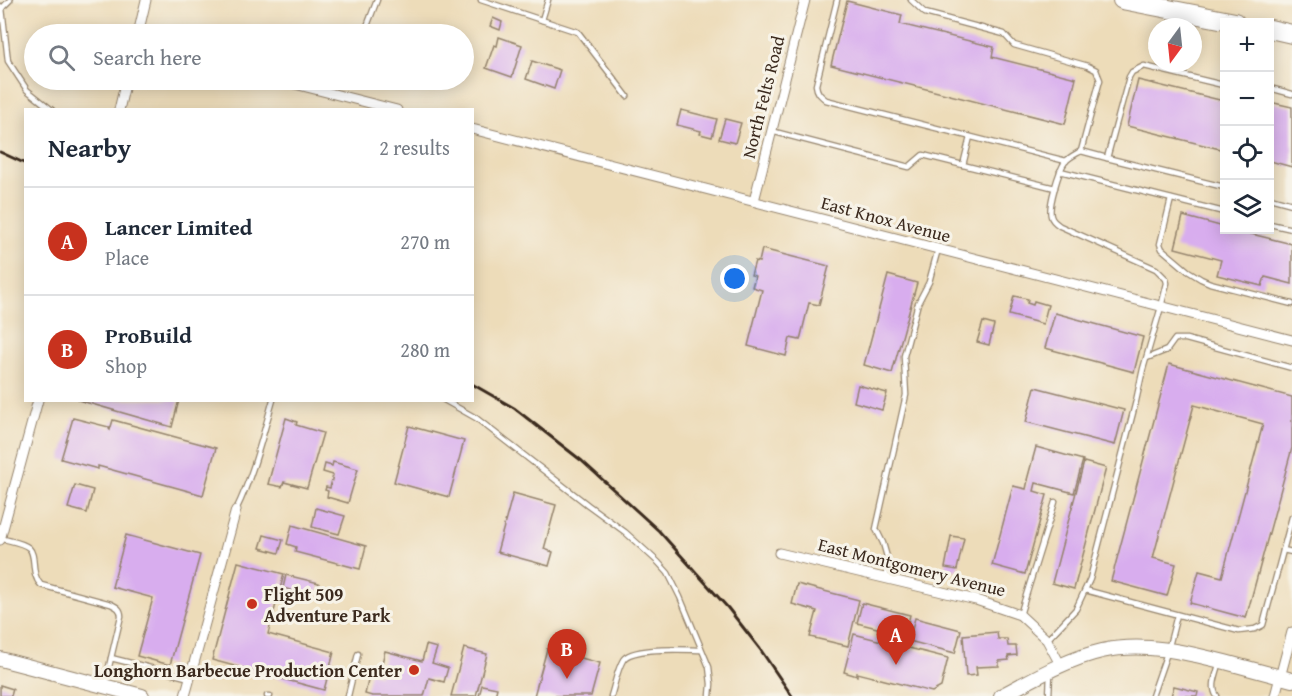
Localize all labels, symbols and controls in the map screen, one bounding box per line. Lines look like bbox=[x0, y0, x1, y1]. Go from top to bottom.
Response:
north arrow bbox=[1148, 18, 1202, 72]
map controls bbox=[1220, 18, 1274, 234]
button: + bbox=[1220, 18, 1274, 72]
search box bbox=[24, 24, 474, 90]
street label: North Felts Road bbox=[735, 32, 791, 161]
icon: search bbox=[45, 41, 78, 74]
text: Search here bbox=[93, 41, 202, 73]
button: − bbox=[1220, 72, 1274, 126]
button: locate bbox=[1220, 126, 1274, 180]
text: Nearby bbox=[48, 128, 131, 167]
text: 2 results bbox=[379, 133, 450, 162]
button: layers bbox=[1220, 180, 1274, 234]
street label: East Knox Avenue bbox=[818, 189, 954, 249]
text: Lancer Limited bbox=[105, 211, 252, 243]
text: A bbox=[61, 227, 74, 256]
text: 270 m bbox=[400, 227, 450, 256]
text: Place bbox=[105, 243, 149, 272]
your location bbox=[720, 264, 749, 293]
text: ProBuild bbox=[105, 319, 192, 351]
text: B bbox=[61, 335, 74, 364]
text: 280 m bbox=[400, 335, 450, 364]
text: Shop bbox=[105, 351, 147, 380]
street label: East Montgomery Avenue bbox=[815, 531, 1009, 603]
place label: Flight 509 Adventure Park bbox=[264, 581, 391, 629]
marker: Flight 509 Adventure Park bbox=[245, 597, 259, 611]
pin: A bbox=[876, 616, 916, 665]
pin: B bbox=[548, 630, 586, 679]
place label: Longhorn Barbecue Production Center bbox=[94, 657, 403, 684]
marker: Longhorn Barbecue Production Center bbox=[407, 663, 421, 677]

